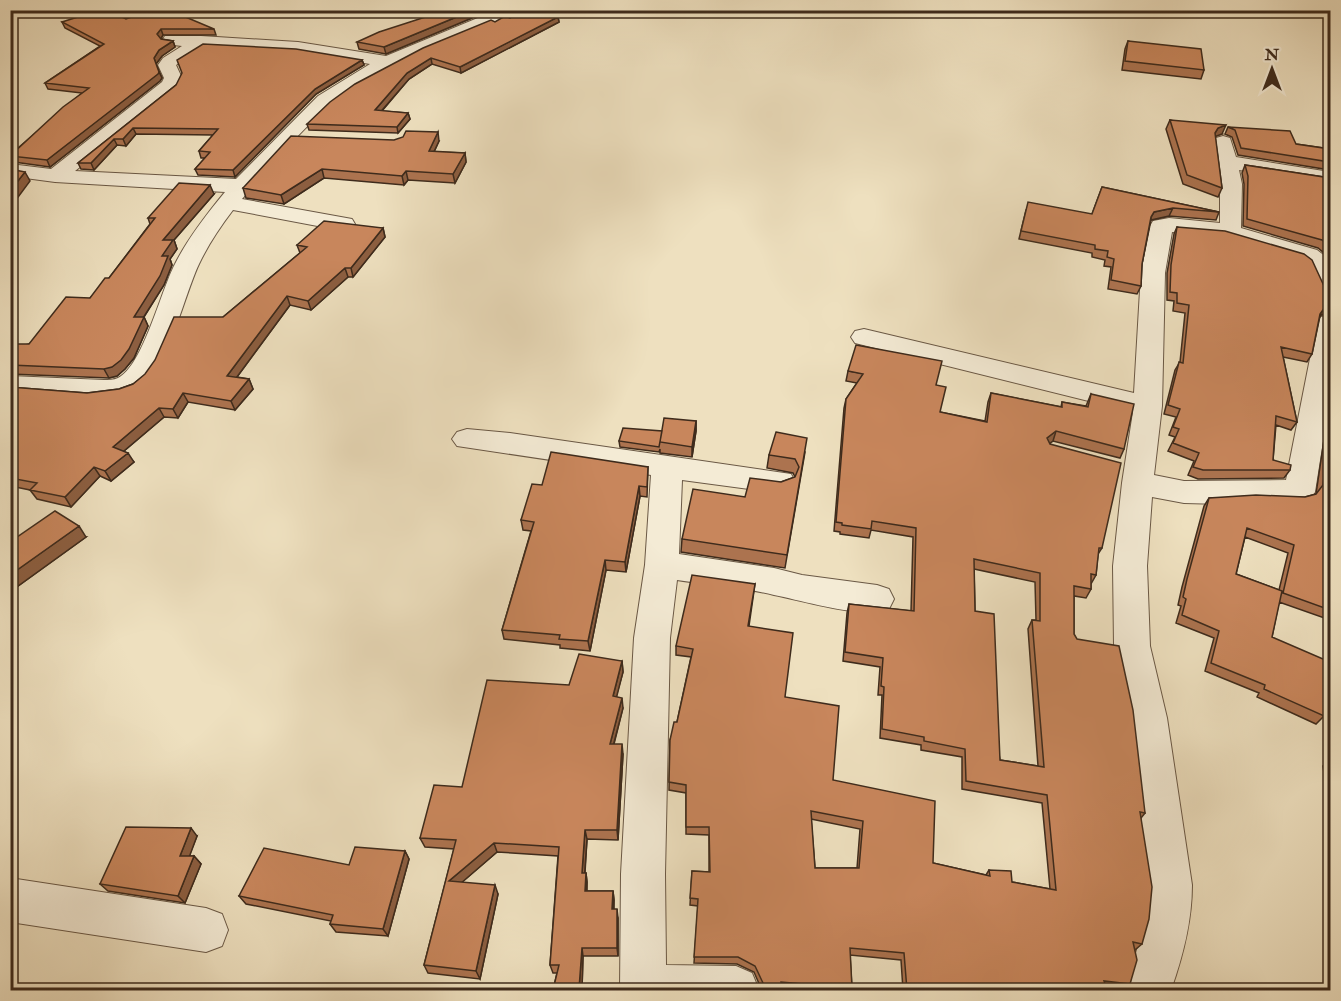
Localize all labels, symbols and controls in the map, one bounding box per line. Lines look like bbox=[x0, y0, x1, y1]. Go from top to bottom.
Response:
north arrow bbox=[1242, 39, 1302, 99]
text: N bbox=[1264, 45, 1280, 65]

